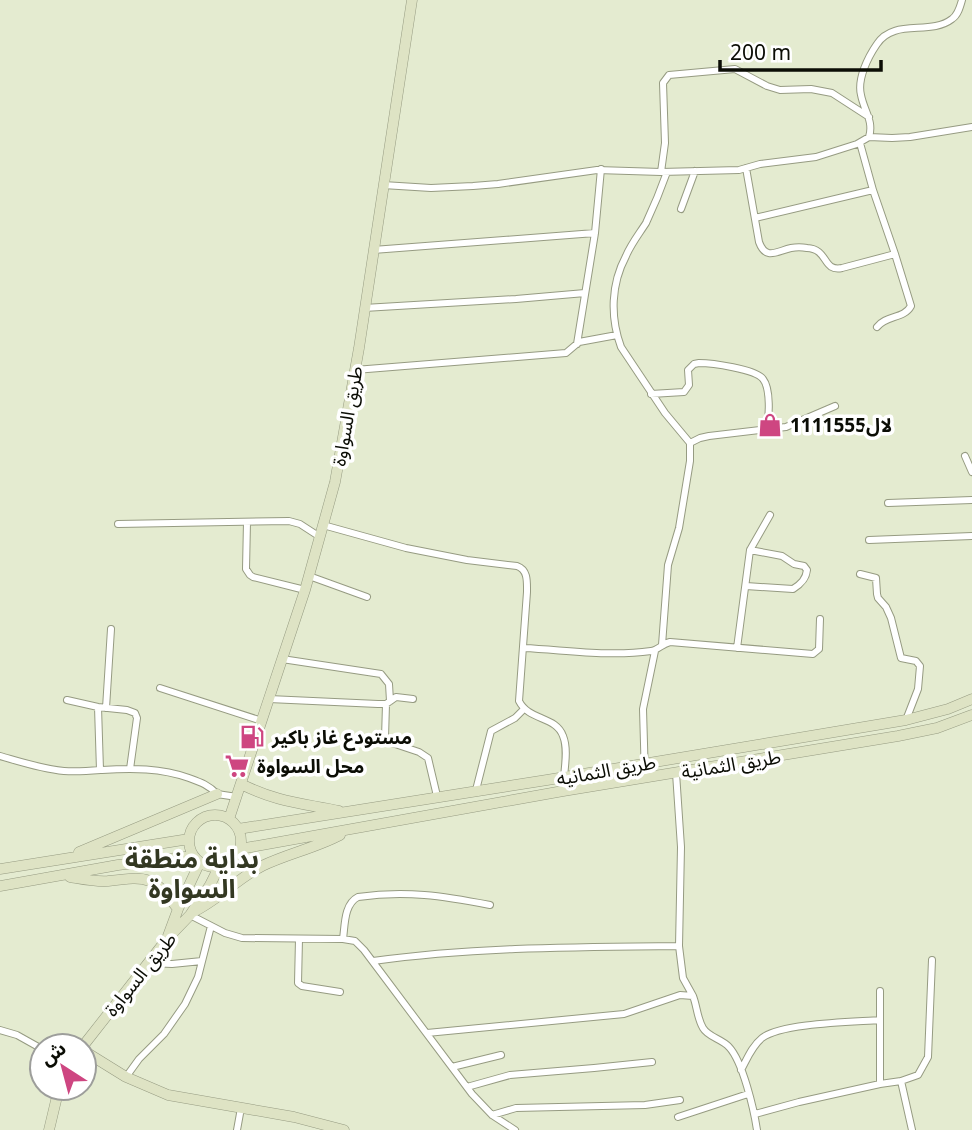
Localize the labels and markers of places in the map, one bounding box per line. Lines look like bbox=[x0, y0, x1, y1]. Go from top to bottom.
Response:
shop icon: 1111555لال bbox=[756, 411, 784, 439]
place label: 1111555لال bbox=[790, 412, 892, 438]
fuel station icon: مستودع غاز باكير bbox=[238, 723, 266, 751]
place label: مستودع غاز باكير bbox=[271, 724, 412, 751]
supermarket icon: محل السواوة bbox=[223, 752, 251, 780]
place label: محل السواوة bbox=[257, 753, 364, 779]

